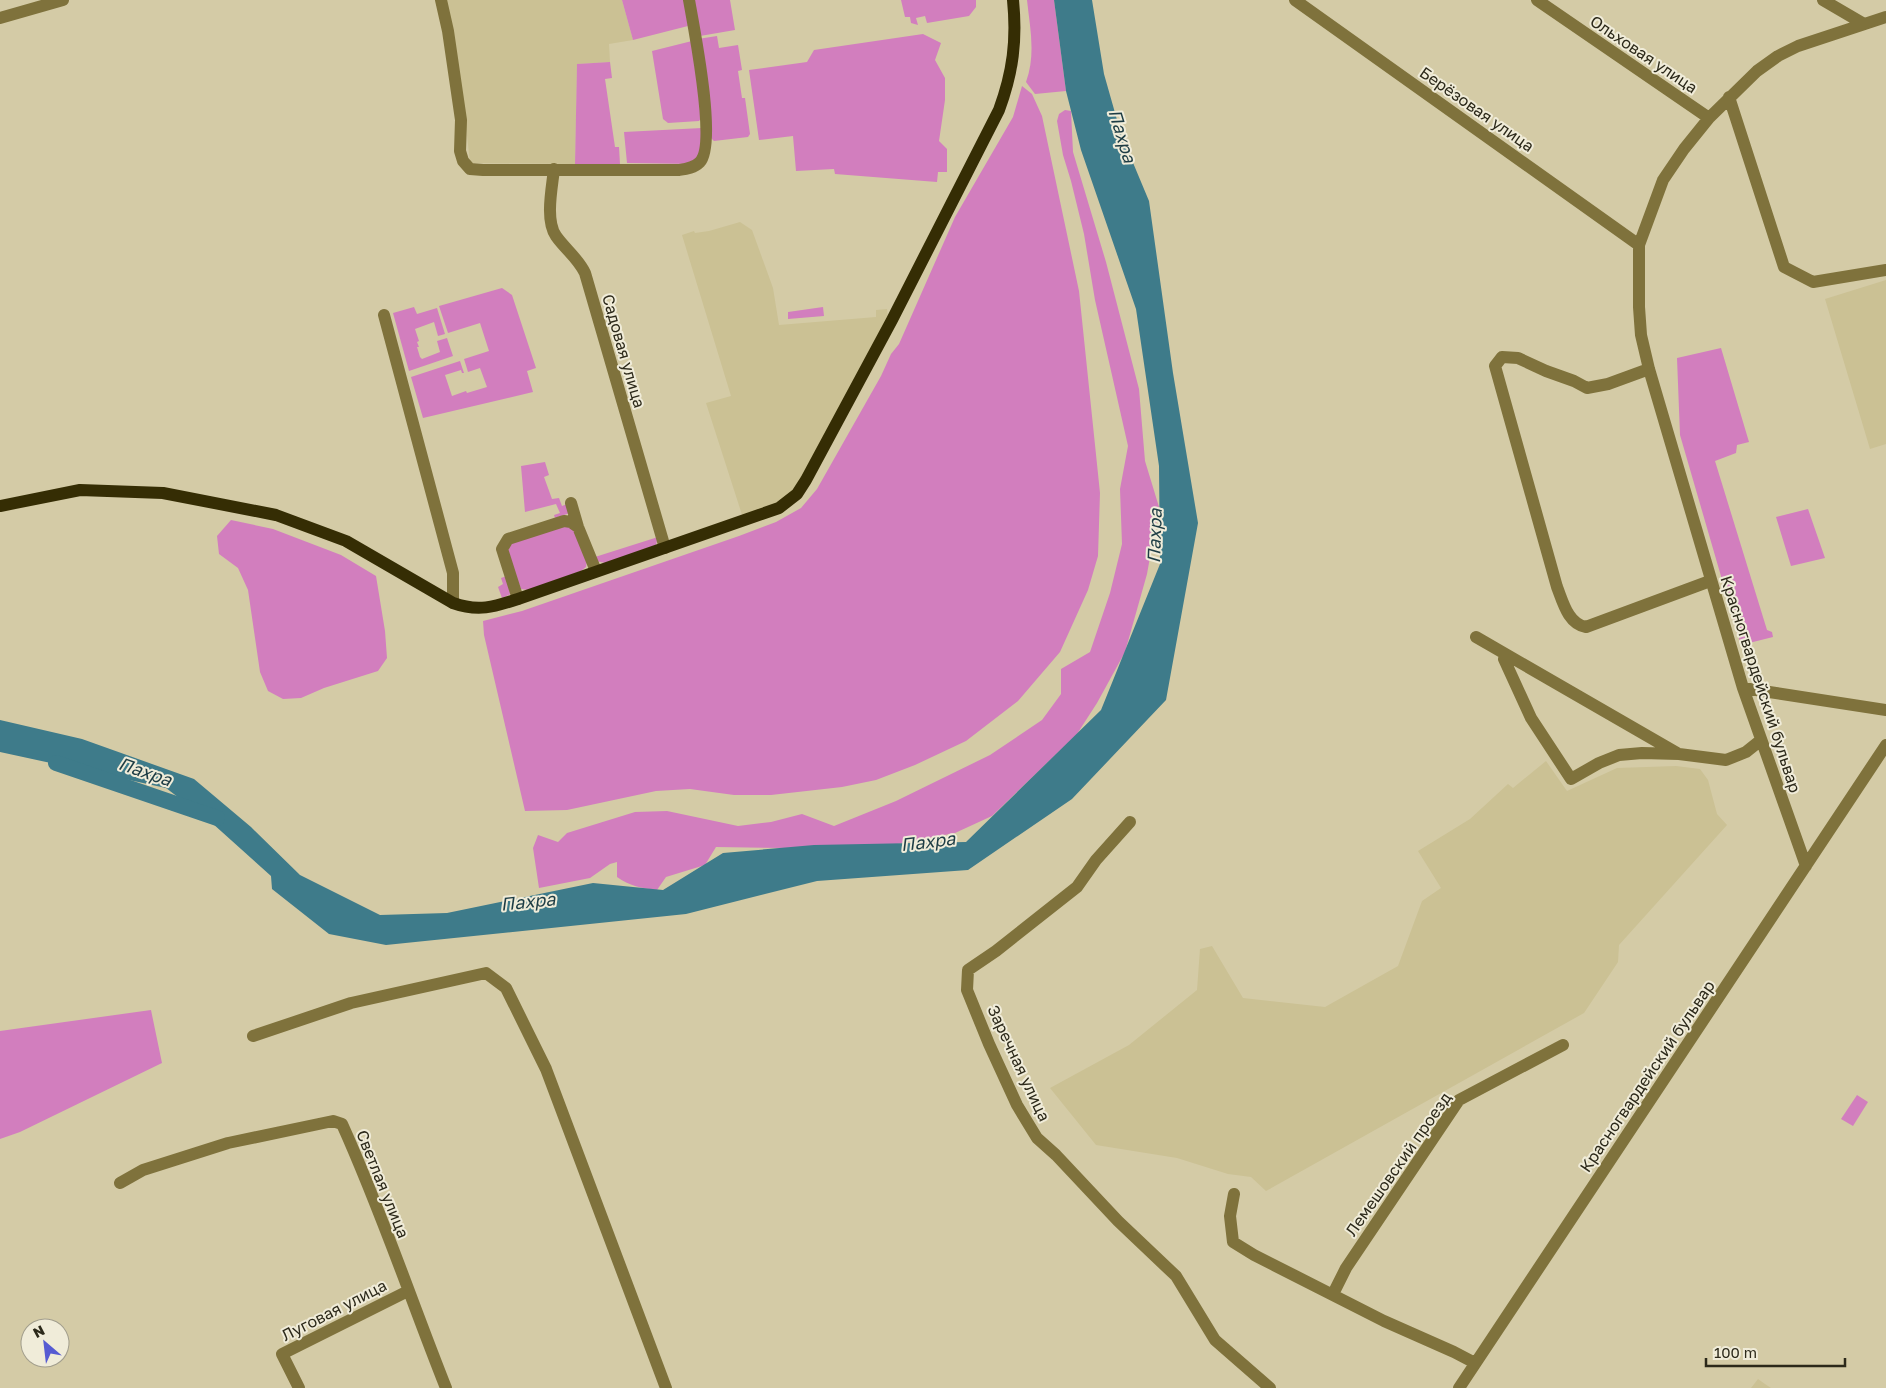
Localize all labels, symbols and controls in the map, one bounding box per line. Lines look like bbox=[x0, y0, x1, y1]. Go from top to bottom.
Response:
street label: Ольховая улица bbox=[1587, 11, 1701, 97]
street label: Берёзовая улица bbox=[1416, 62, 1538, 156]
water label: Пахра bbox=[1104, 106, 1142, 166]
street label: Садовая улица bbox=[598, 292, 650, 410]
water label: Пахра bbox=[1142, 507, 1166, 564]
street label: Красногвардейский бульвар bbox=[1716, 573, 1806, 795]
water label: Пахра bbox=[116, 752, 176, 791]
water label: Пахра bbox=[899, 827, 957, 855]
water label: Пахра bbox=[499, 887, 557, 915]
street label: Красногвардейский бульвар bbox=[1575, 976, 1719, 1176]
street label: Заречная улица bbox=[983, 1002, 1055, 1124]
street label: Лемешовский проезд bbox=[1341, 1088, 1455, 1240]
street label: Светлая улица bbox=[352, 1127, 414, 1241]
street label: Луговая улица bbox=[278, 1275, 390, 1345]
north arrow bbox=[20, 1318, 70, 1368]
text: N bbox=[30, 1321, 47, 1341]
scale bar bbox=[1706, 1336, 1845, 1368]
text: 100 m bbox=[1714, 1343, 1757, 1361]

